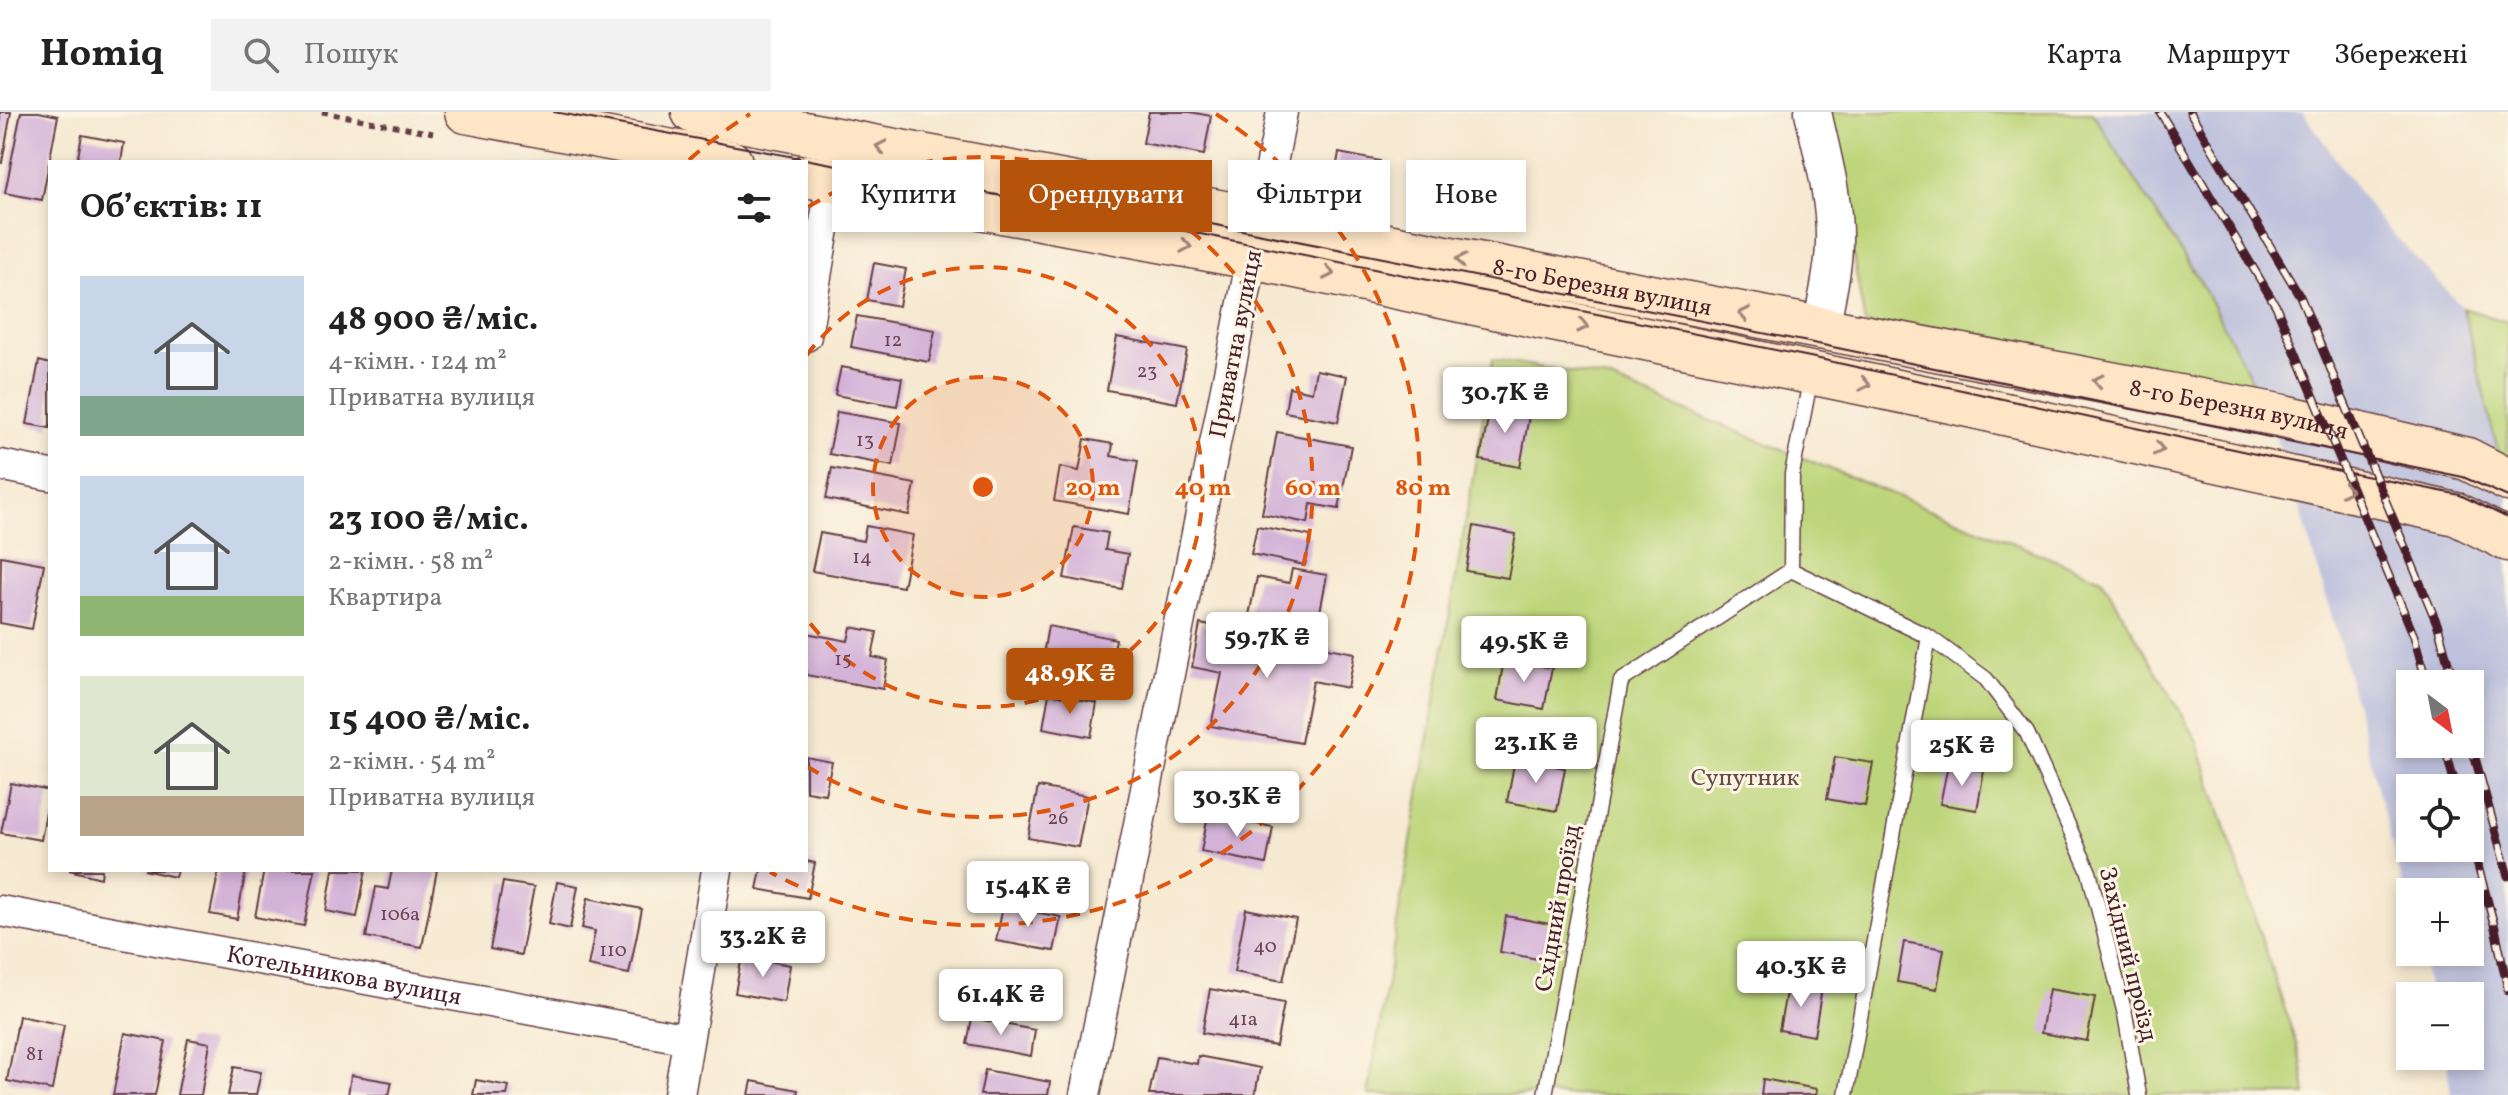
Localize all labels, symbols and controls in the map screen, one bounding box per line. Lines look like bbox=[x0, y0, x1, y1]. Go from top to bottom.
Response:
search box bbox=[211, 19, 771, 91]
text: Homiq bbox=[40, 29, 163, 82]
icon: search bbox=[239, 33, 283, 77]
text: Пошук bbox=[303, 34, 399, 76]
text: Карта bbox=[2047, 36, 2122, 75]
text: Маршрут bbox=[2166, 36, 2290, 75]
text: Збережені bbox=[2334, 36, 2468, 75]
one-way arrow bbox=[875, 139, 888, 156]
chip: Купити bbox=[832, 160, 984, 232]
chip: Орендувати bbox=[1000, 160, 1212, 232]
chip: Фільтри bbox=[1228, 160, 1390, 232]
chip: Нове bbox=[1406, 160, 1526, 232]
text: Об’єктів: 11 bbox=[80, 185, 263, 232]
icon: filters bbox=[732, 186, 776, 230]
one-way arrow bbox=[1179, 236, 1192, 253]
street label: Приватна вулиця bbox=[1202, 247, 1272, 441]
street label: 8-го Березня вулиця bbox=[1490, 251, 1714, 326]
one-way arrow bbox=[1454, 252, 1468, 269]
one-way arrow bbox=[1322, 264, 1335, 281]
text: 48 900 ₴/міс. bbox=[328, 297, 539, 344]
one-way arrow bbox=[1738, 306, 1751, 323]
icon: home bbox=[144, 308, 240, 404]
one-way arrow bbox=[1576, 317, 1590, 334]
house number: 12 bbox=[884, 327, 902, 355]
text: 4-кімн. · 124 m² bbox=[328, 344, 507, 380]
house number: 23 bbox=[1137, 358, 1157, 386]
pin: 30.7K ₴ bbox=[1431, 367, 1579, 435]
street label: 8-го Березня вулиця bbox=[2126, 372, 2351, 449]
one-way arrow bbox=[2091, 374, 2104, 391]
text: 30.7K ₴ bbox=[1461, 375, 1549, 411]
one-way arrow bbox=[1858, 375, 1872, 392]
text: Приватна вулиця bbox=[328, 380, 535, 416]
house number: 13 bbox=[856, 427, 874, 455]
one-way arrow bbox=[2152, 440, 2165, 457]
text: 20 m bbox=[1065, 472, 1121, 506]
text: 40 m bbox=[1175, 472, 1231, 506]
text: 60 m bbox=[1285, 472, 1341, 506]
text: 80 m bbox=[1395, 472, 1451, 506]
centre of rings bbox=[969, 473, 997, 501]
one-way arrow bbox=[2340, 481, 2354, 498]
text: 23 100 ₴/міс. bbox=[328, 497, 529, 544]
icon: home bbox=[144, 508, 240, 604]
text: 2-кімн. · 58 m² bbox=[328, 544, 493, 580]
house number: 14 bbox=[852, 544, 872, 572]
text: Квартира bbox=[328, 580, 442, 616]
pin: 59.7K ₴ bbox=[1193, 612, 1341, 680]
pin: 49.5K ₴ bbox=[1450, 616, 1598, 684]
text: 59.7K ₴ bbox=[1224, 620, 1310, 656]
text: 49.5K ₴ bbox=[1479, 624, 1569, 660]
house number: 15 bbox=[834, 646, 852, 674]
pin: 48.9K ₴ bbox=[996, 648, 1144, 716]
text: 48.9K ₴ bbox=[1024, 656, 1116, 692]
north arrow bbox=[2396, 670, 2484, 758]
map controls bbox=[2396, 670, 2484, 1070]
text: 15 400 ₴/міс. bbox=[328, 697, 531, 744]
icon: home bbox=[144, 708, 240, 804]
pin: 23.1K ₴ bbox=[1462, 717, 1610, 785]
pin: 25K ₴ bbox=[1906, 720, 2018, 788]
text: 23.1K ₴ bbox=[1494, 725, 1578, 761]
text: 25K ₴ bbox=[1929, 728, 1995, 764]
text: 2-кімн. · 54 m² bbox=[328, 744, 496, 780]
park label: Супутник bbox=[1691, 762, 1799, 796]
pin: 30.3K ₴ bbox=[1163, 771, 1311, 839]
button: locate bbox=[2396, 774, 2484, 862]
text: 30.3K ₴ bbox=[1192, 779, 1282, 815]
text: Приватна вулиця bbox=[328, 780, 535, 816]
house number: 26 bbox=[1048, 805, 1068, 833]
street label: Східний проїзд bbox=[1528, 822, 1590, 995]
pin: 15.4K ₴ bbox=[954, 861, 1102, 929]
street label: Західний проїзд bbox=[2089, 864, 2165, 1046]
text: 15.4K ₴ bbox=[985, 869, 1071, 905]
button: + bbox=[2396, 878, 2484, 966]
house number: 106а bbox=[380, 901, 420, 929]
pin: 33.2K ₴ bbox=[689, 911, 837, 979]
text: 33.2K ₴ bbox=[719, 919, 807, 955]
house number: 40 bbox=[1253, 933, 1277, 961]
house number: 110 bbox=[599, 937, 627, 965]
street label: Котельникова вулиця bbox=[224, 938, 464, 1015]
pin: 40.3K ₴ bbox=[1727, 941, 1875, 1009]
text: 40.3K ₴ bbox=[1755, 949, 1847, 985]
pin: 61.4K ₴ bbox=[927, 969, 1075, 1037]
text: 61.4K ₴ bbox=[957, 977, 1045, 1013]
button: − bbox=[2396, 982, 2484, 1070]
house number: 41а bbox=[1228, 1006, 1258, 1034]
house number: 81 bbox=[26, 1041, 44, 1069]

